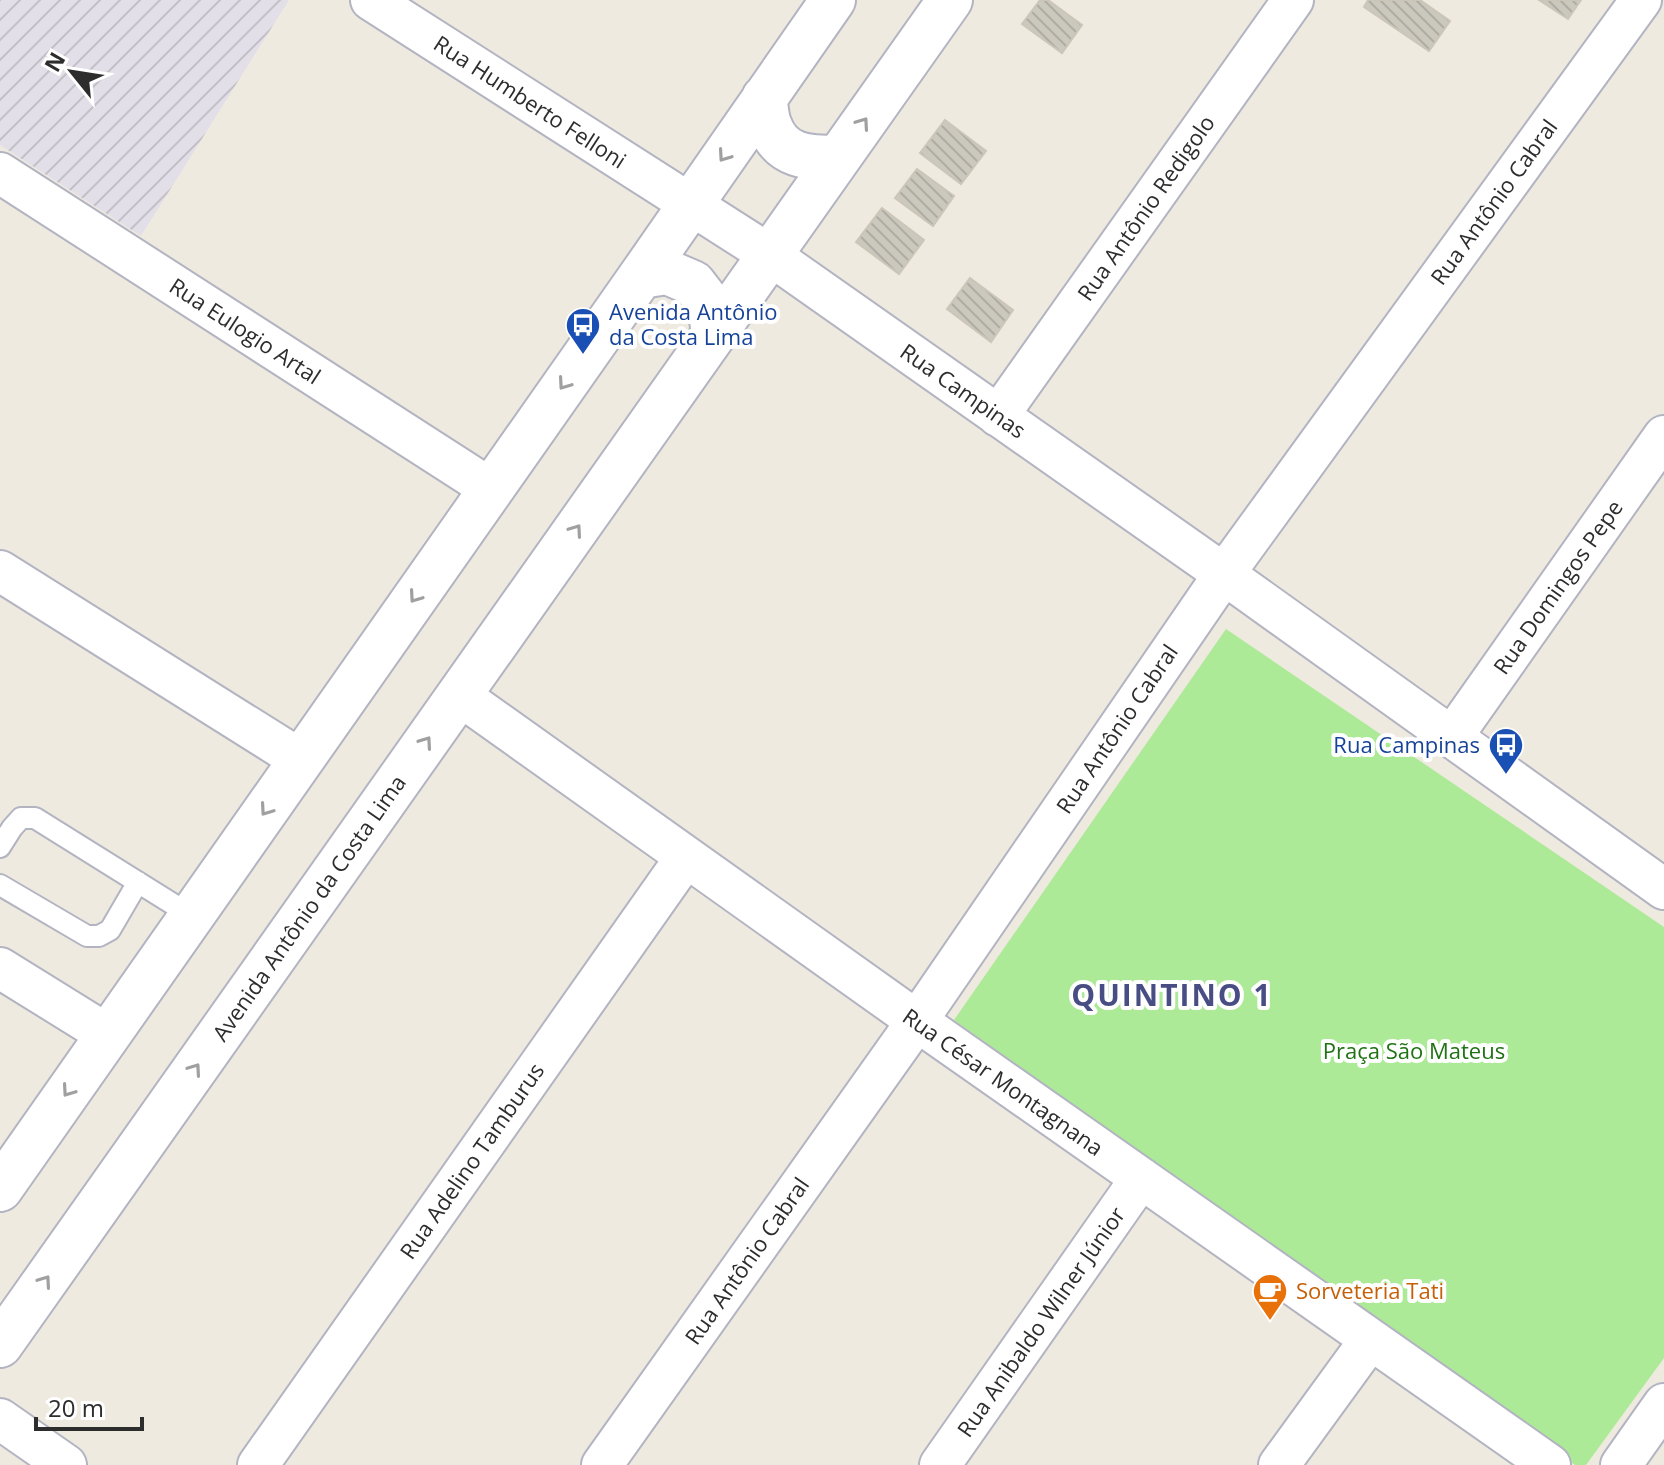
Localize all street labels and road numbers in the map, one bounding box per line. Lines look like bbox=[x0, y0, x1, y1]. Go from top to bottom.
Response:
street label: Rua Humberto Felloni bbox=[429, 28, 633, 175]
street label: Rua Antônio Redigolo bbox=[1070, 109, 1221, 306]
street label: Rua Antônio Cabral bbox=[1423, 113, 1563, 290]
street label: Rua Eulogio Artal bbox=[164, 270, 327, 390]
street label: Rua Campinas bbox=[895, 336, 1032, 445]
street label: Rua Domingos Pepe bbox=[1486, 493, 1629, 680]
street label: Rua Antônio Cabral bbox=[1048, 638, 1184, 819]
street label: Avenida Antônio da Costa Lima bbox=[205, 768, 412, 1047]
street label: Rua César Montagnana bbox=[897, 1000, 1110, 1162]
street label: Rua Adelino Tamburus bbox=[392, 1056, 550, 1264]
street label: Rua Antônio Cabral bbox=[677, 1171, 815, 1350]
street label: Rua Anibaldo Wilner Júnior bbox=[949, 1200, 1131, 1442]

